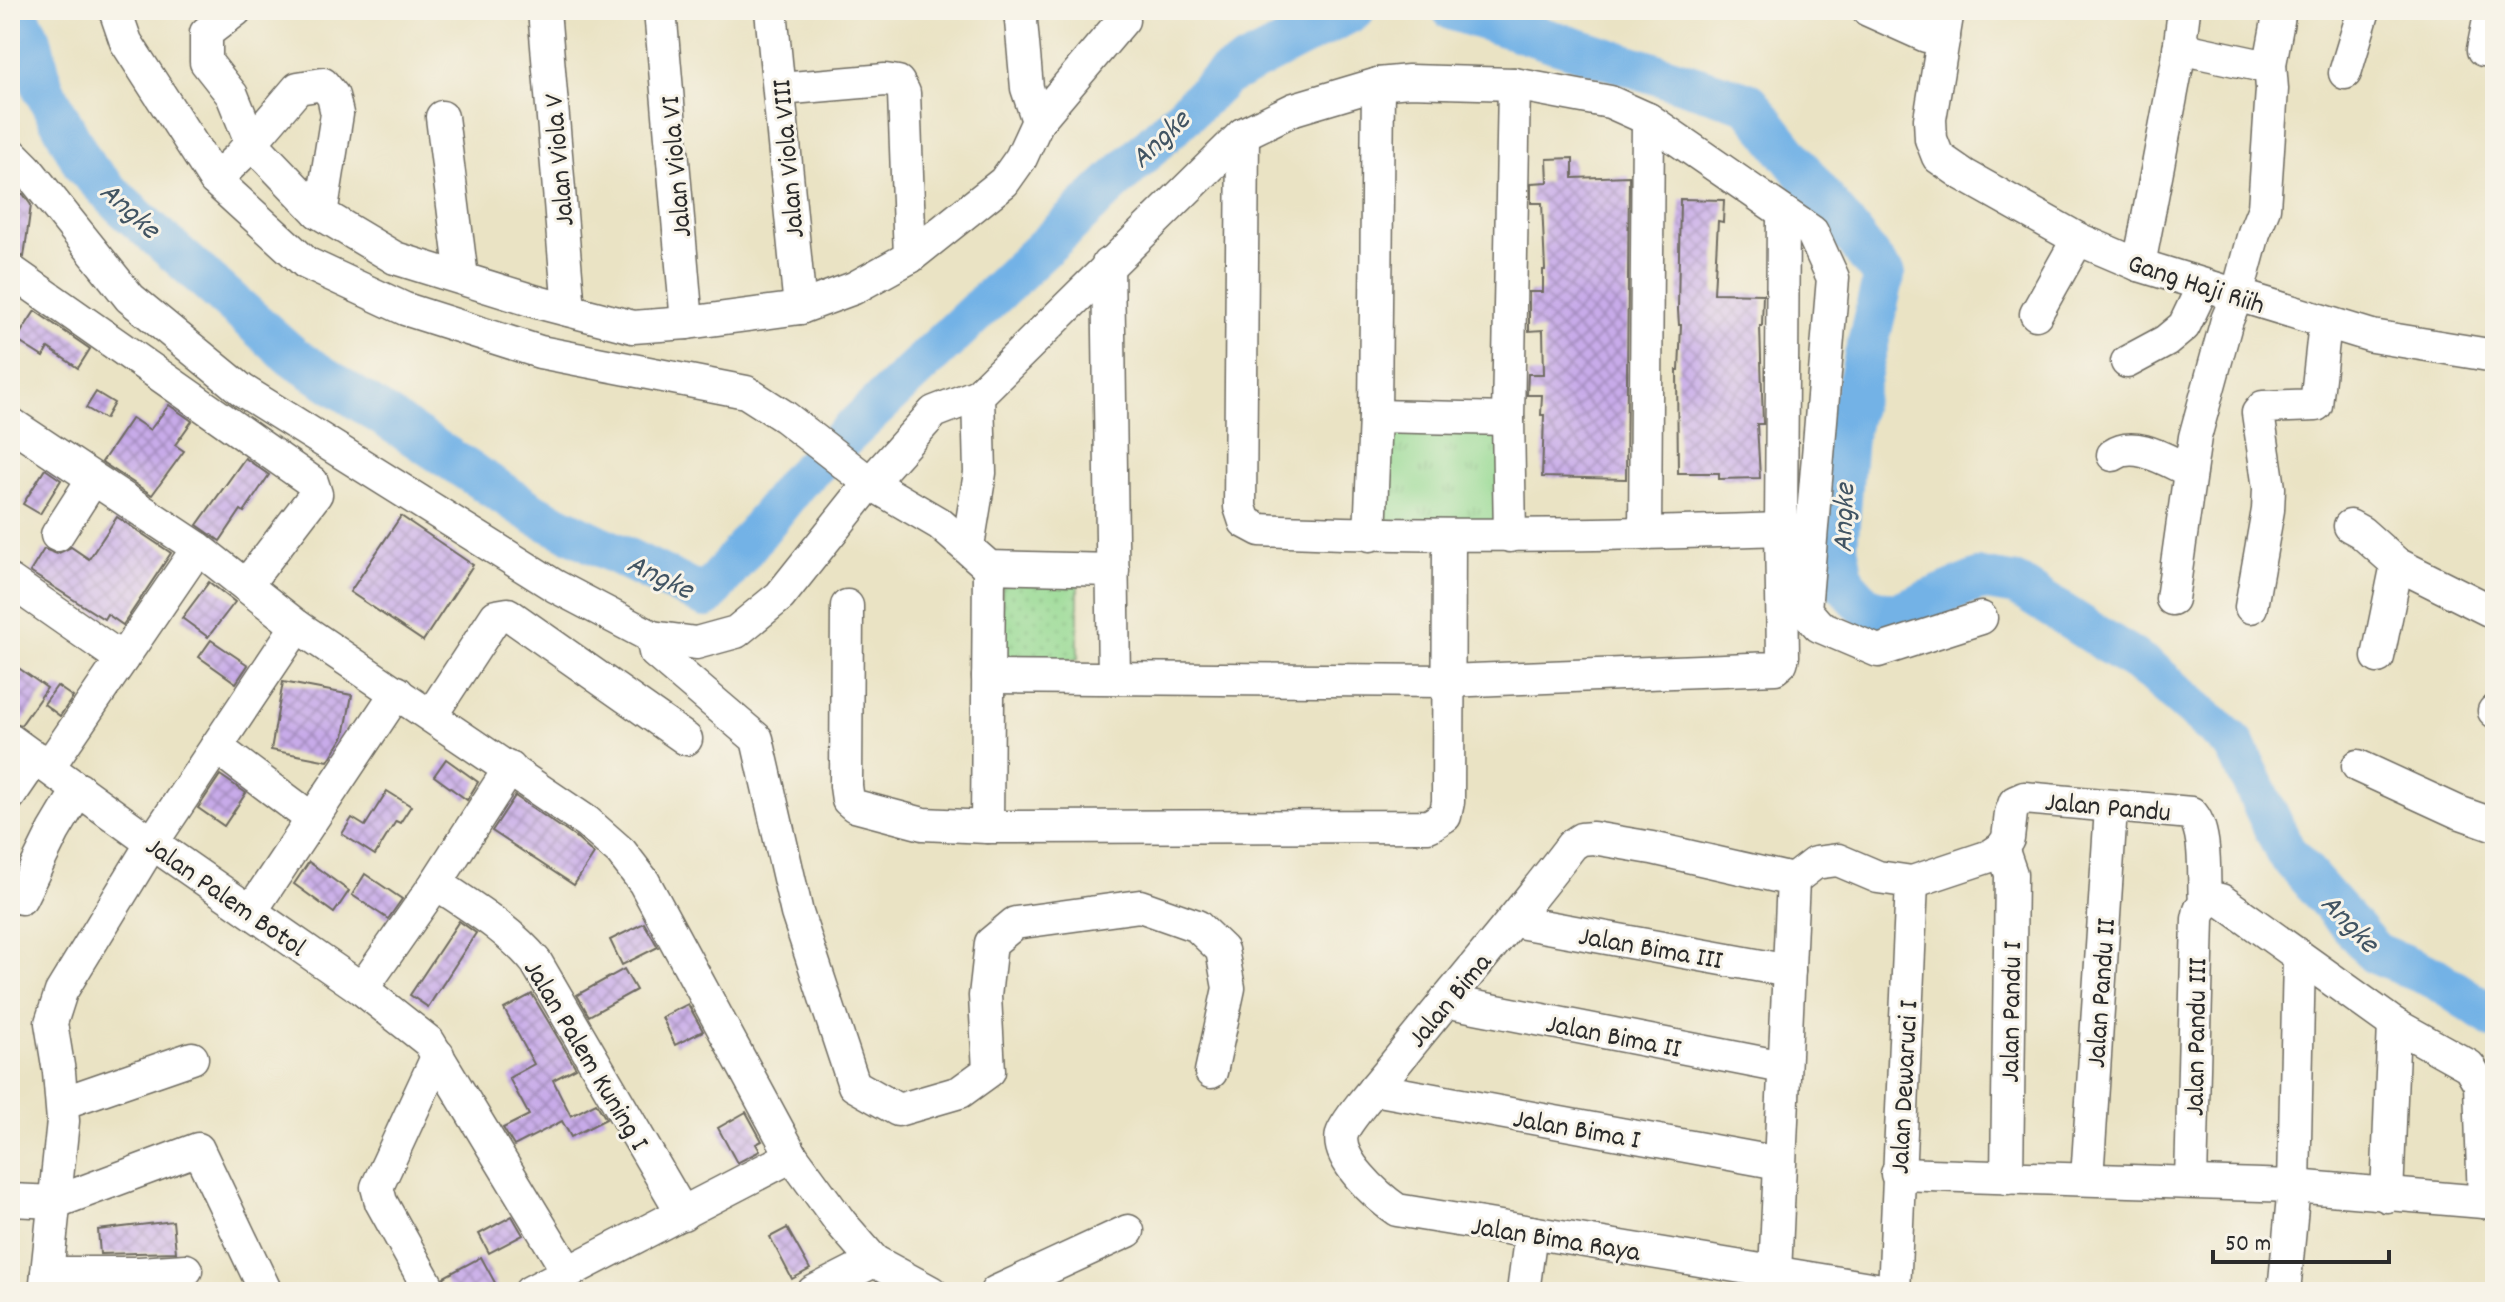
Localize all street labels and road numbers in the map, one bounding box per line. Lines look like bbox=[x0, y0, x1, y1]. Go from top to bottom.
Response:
street label: Jalan Viola VIII bbox=[764, 77, 818, 240]
street label: Jalan Viola V bbox=[536, 91, 588, 228]
street label: Jalan Viola VI bbox=[653, 94, 705, 239]
street label: Gang Haji Riih bbox=[2122, 246, 2269, 328]
street label: Jalan Pandu bbox=[2043, 785, 2172, 835]
street label: Jalan Palem Botol bbox=[136, 829, 313, 970]
street label: Jalan Pandu II bbox=[2079, 917, 2129, 1070]
street label: Jalan Bima III bbox=[1575, 919, 1726, 983]
street label: Jalan Pandu I bbox=[1993, 941, 2035, 1083]
street label: Jalan Bima bbox=[1400, 945, 1504, 1058]
street label: Jalan Palem Kuning I bbox=[511, 954, 657, 1160]
street label: Jalan Pandu III bbox=[2178, 957, 2220, 1117]
street label: Jalan Dewaruci I bbox=[1882, 999, 1932, 1175]
street label: Jalan Bima II bbox=[1542, 1006, 1684, 1072]
street label: Jalan Bima I bbox=[1509, 1101, 1643, 1163]
street label: Jalan Bima Raya bbox=[1468, 1209, 1644, 1275]

